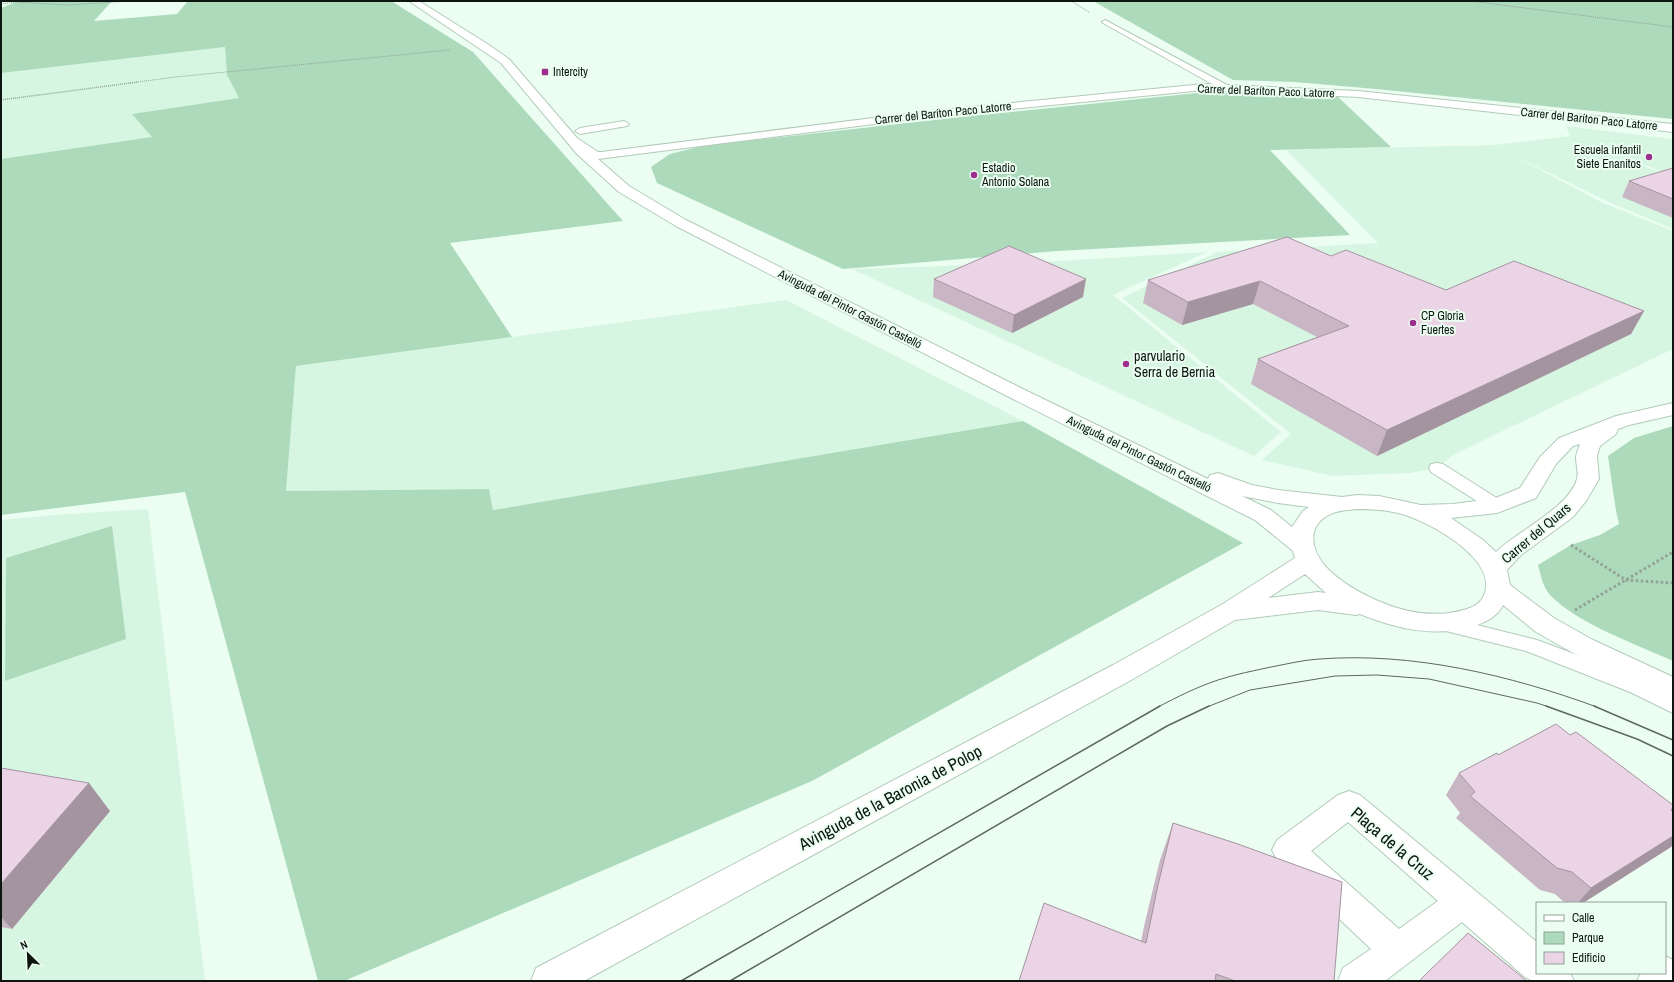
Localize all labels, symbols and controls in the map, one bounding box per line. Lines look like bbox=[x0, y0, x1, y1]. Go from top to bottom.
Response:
place label: Intercity bbox=[553, 64, 588, 80]
marker: Intercity bbox=[540, 67, 550, 77]
street label: Carrer del Baríton Paco Latorre bbox=[1197, 81, 1335, 101]
street label: Carrer del Baríton Paco Latorre bbox=[874, 98, 1012, 128]
street label: Carrer del Baríton Paco Latorre bbox=[1520, 104, 1658, 134]
place label: Escuela infantil Siete Enanitos bbox=[1574, 142, 1641, 172]
marker: Escuela infantil Siete Enanitos bbox=[1644, 152, 1654, 162]
place label: Estadio Antonio Solana bbox=[981, 160, 1050, 190]
marker: Estadio Antonio Solana bbox=[969, 170, 979, 180]
street label: Avinguda del Pintor Gastón Castelló bbox=[775, 265, 924, 352]
place label: CP Gloria Fuertes bbox=[1421, 308, 1465, 338]
marker: CP Gloria Fuertes bbox=[1408, 318, 1418, 328]
place label: parvulario Serra de Bernia bbox=[1134, 347, 1216, 381]
marker: parvulario Serra de Bernia bbox=[1121, 359, 1131, 369]
street label: Avinguda del Pintor Gastón Castelló bbox=[1063, 412, 1214, 496]
street label: Carrer del Quars bbox=[1497, 498, 1575, 567]
street label: Avinguda de la Baronia de Polop bbox=[793, 739, 986, 856]
street label: Plaça de la Cruz bbox=[1346, 801, 1440, 885]
legend bbox=[1536, 902, 1666, 974]
text: Calle bbox=[1572, 910, 1594, 926]
text: Parque bbox=[1572, 930, 1604, 946]
north arrow bbox=[8, 934, 48, 974]
text: N bbox=[18, 937, 30, 953]
text: Edificio bbox=[1572, 950, 1605, 966]

